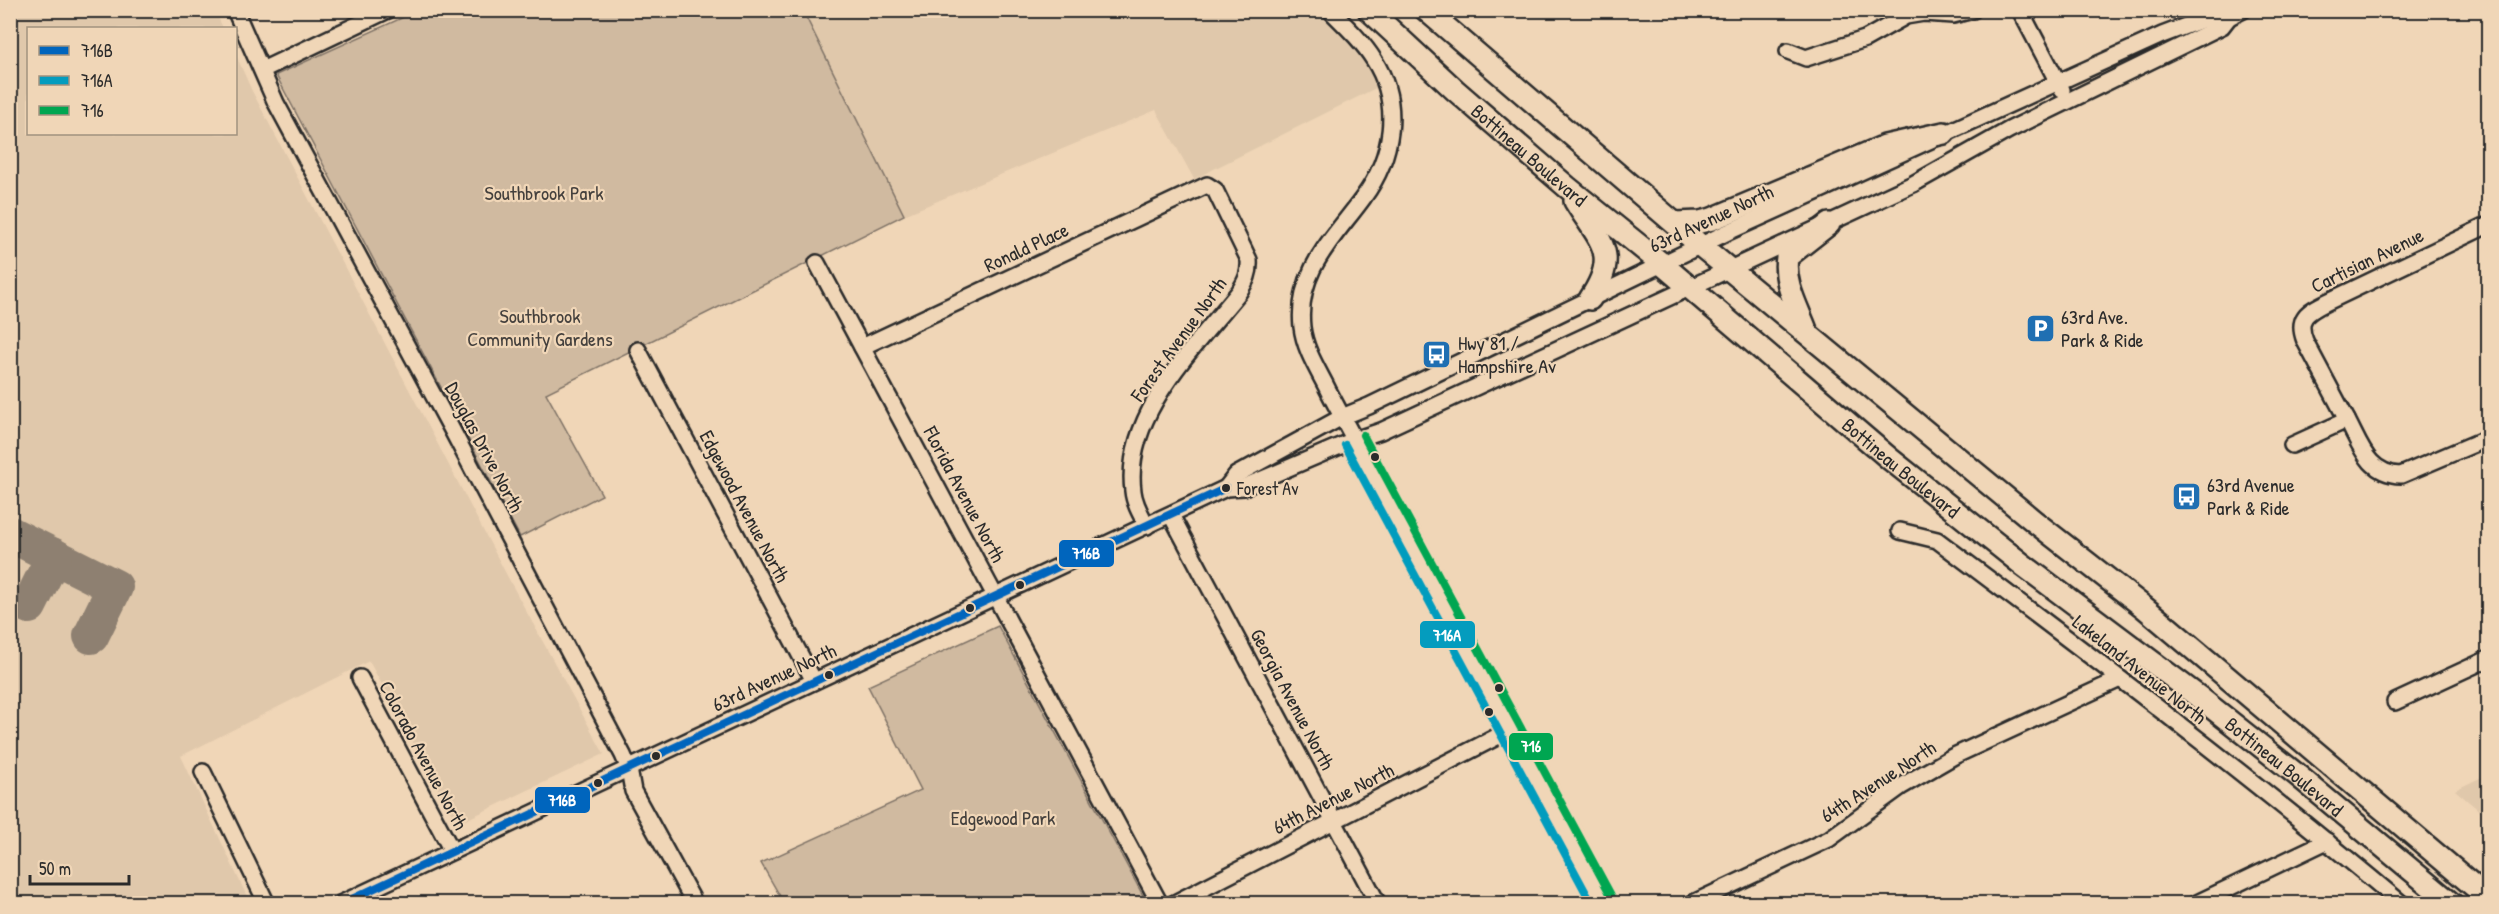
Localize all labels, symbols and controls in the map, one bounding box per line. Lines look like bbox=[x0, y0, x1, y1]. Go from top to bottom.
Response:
legend bbox=[27, 27, 237, 135]
text: 716B bbox=[81, 38, 113, 63]
text: 716A bbox=[81, 68, 113, 93]
street label: Bottineau Boulevard bbox=[1466, 97, 1593, 212]
text: 716 bbox=[81, 98, 104, 123]
street label: 63rd Avenue North bbox=[1645, 177, 1777, 259]
park label: Southbrook Park bbox=[485, 179, 603, 206]
street label: Ronald Place bbox=[979, 216, 1073, 278]
street label: Cartisian Avenue bbox=[2306, 221, 2428, 299]
street label: Forest Avenue North bbox=[1123, 271, 1232, 407]
park label: Southbrook Community Gardens bbox=[467, 302, 613, 352]
place label: 63rd Ave. Park & Ride bbox=[2061, 303, 2144, 353]
parking icon: 63rd Ave. Park & Ride bbox=[2024, 312, 2056, 344]
place label: Hwy 81 / Hampshire Av bbox=[1458, 329, 1556, 379]
bus stop icon: Hwy 81 / Hampshire Av bbox=[1421, 338, 1453, 370]
street label: Douglas Drive North bbox=[439, 377, 531, 517]
street label: Bottineau Boulevard bbox=[1837, 411, 1966, 524]
street label: Florida Avenue North bbox=[917, 420, 1012, 567]
street label: Edgewood Avenue North bbox=[694, 425, 796, 587]
unlabelled marker bbox=[1369, 451, 1381, 463]
place label: 63rd Avenue Park & Ride bbox=[2207, 471, 2295, 521]
place label: Forest Av bbox=[1236, 476, 1298, 501]
bus stop icon: 63rd Avenue Park & Ride bbox=[2170, 480, 2202, 512]
marker: Forest Av bbox=[1220, 482, 1232, 494]
line badge: 716B bbox=[1058, 539, 1115, 568]
text: 716B bbox=[1071, 542, 1100, 564]
unlabelled marker bbox=[1014, 579, 1026, 591]
unlabelled marker bbox=[964, 602, 976, 614]
street label: Lakeland Avenue North bbox=[2067, 608, 2213, 730]
line badge: 716A bbox=[1419, 620, 1476, 649]
street label: Georgia Avenue North bbox=[1244, 624, 1342, 774]
text: 716A bbox=[1432, 624, 1461, 646]
street label: 63rd Avenue North bbox=[708, 636, 840, 718]
unlabelled marker bbox=[823, 669, 835, 681]
street label: Colorado Avenue North bbox=[373, 676, 475, 834]
unlabelled marker bbox=[1493, 682, 1505, 694]
unlabelled marker bbox=[1483, 706, 1495, 718]
street label: Bottineau Boulevard bbox=[2220, 710, 2350, 822]
line badge: 716 bbox=[1508, 732, 1554, 761]
street label: 64th Avenue North bbox=[1815, 734, 1941, 828]
text: 716 bbox=[1520, 735, 1542, 757]
unlabelled marker bbox=[650, 750, 662, 762]
street label: 64th Avenue North bbox=[1268, 756, 1398, 840]
unlabelled marker bbox=[592, 777, 604, 789]
line badge: 716B bbox=[534, 786, 591, 814]
text: 716B bbox=[547, 789, 576, 811]
park label: Edgewood Park bbox=[951, 804, 1055, 831]
scale bar bbox=[30, 848, 129, 886]
text: 50 m bbox=[39, 856, 71, 881]

